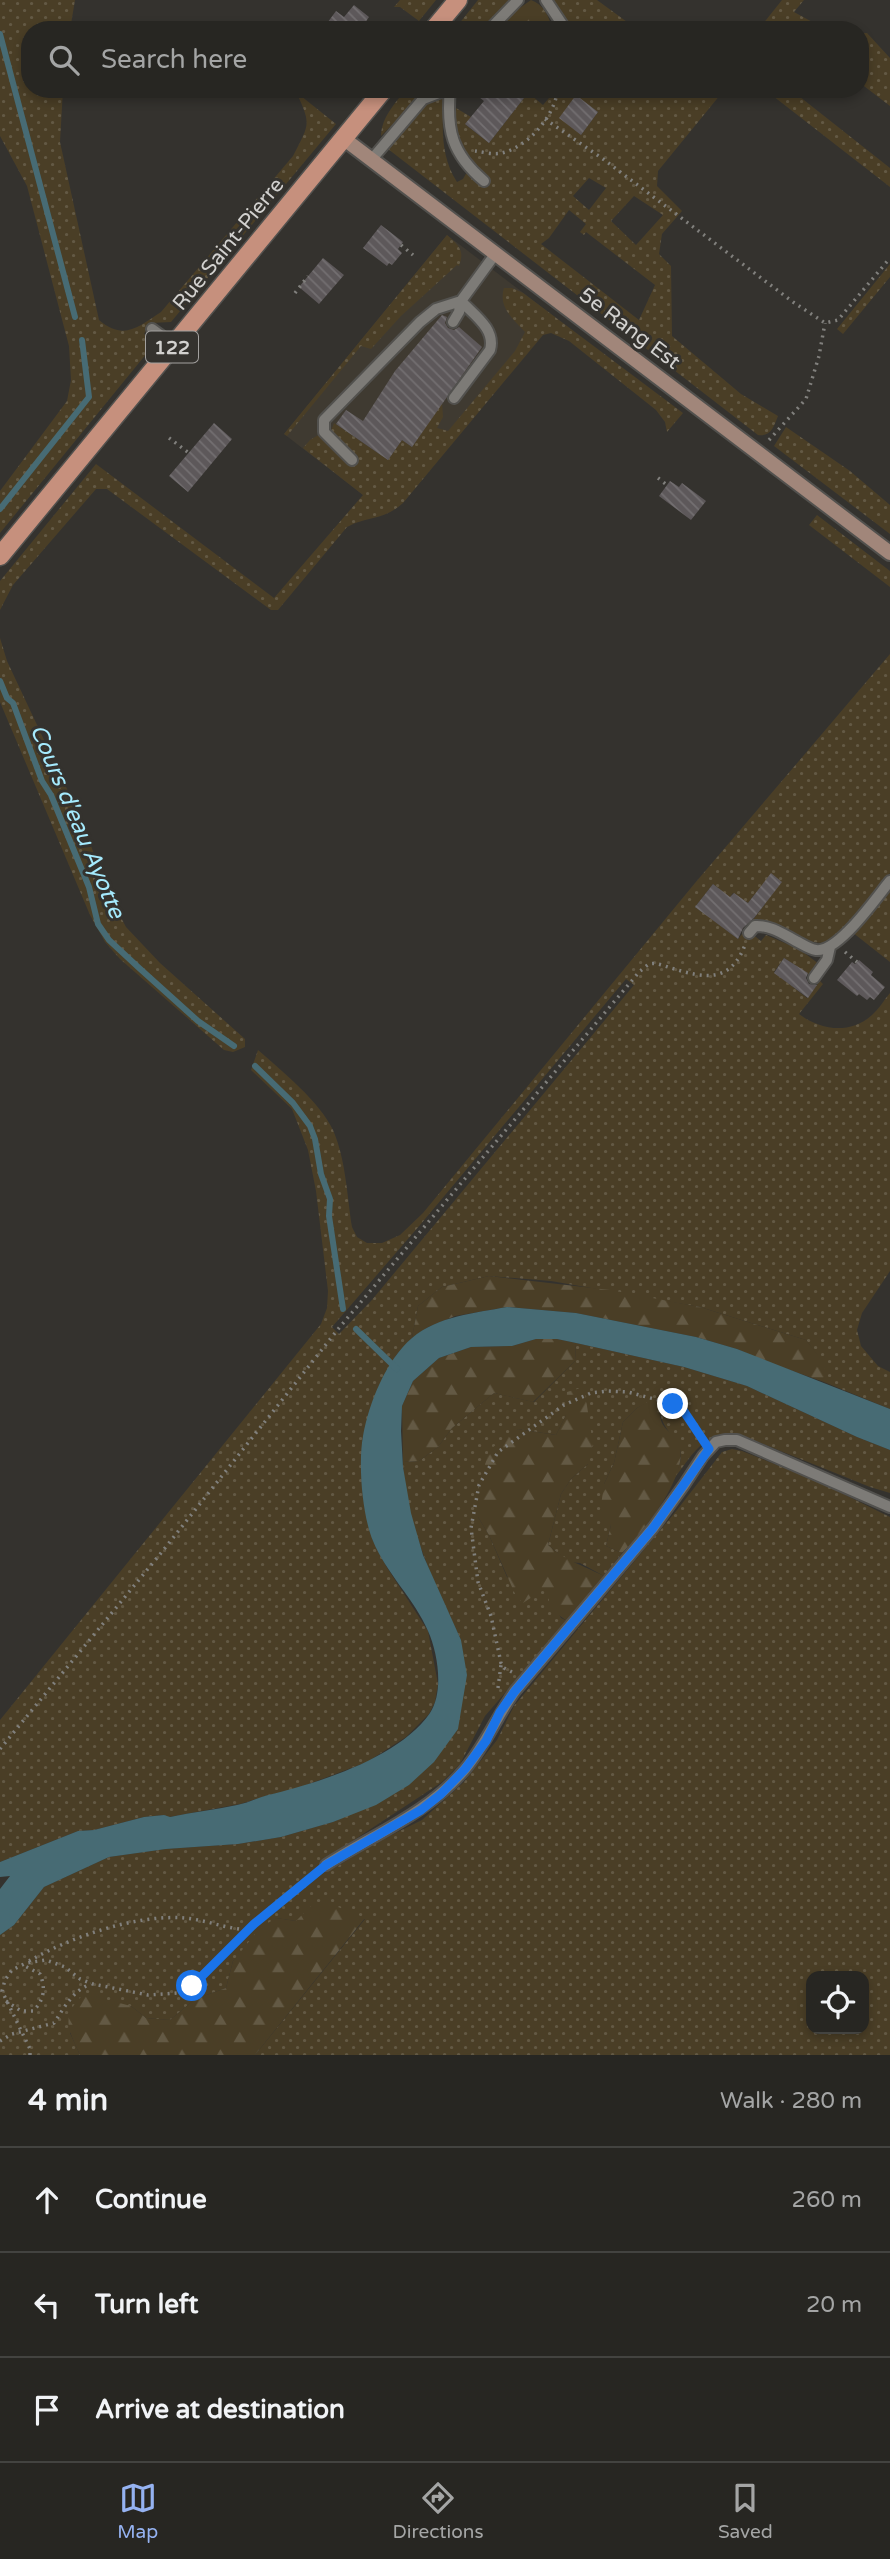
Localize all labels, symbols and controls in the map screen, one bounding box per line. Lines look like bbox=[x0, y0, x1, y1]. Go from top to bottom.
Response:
search box bbox=[21, 21, 869, 98]
icon: search bbox=[45, 41, 83, 79]
text: Search here bbox=[101, 44, 247, 75]
street label: Rue Saint-Pierre bbox=[167, 173, 289, 315]
street label: 5e Rang Est bbox=[574, 282, 685, 375]
road number: 122 bbox=[146, 332, 198, 362]
water label: Cours d'eau Ayotte bbox=[24, 720, 131, 924]
route end bbox=[657, 1388, 688, 1419]
route start bbox=[176, 1970, 207, 2001]
map controls bbox=[806, 1971, 869, 2034]
button: locate bbox=[806, 1971, 869, 2034]
text: 4 min bbox=[28, 2082, 108, 2119]
text: Walk · 280 m bbox=[720, 2087, 862, 2115]
icon: ahead bbox=[28, 2181, 66, 2219]
text: Continue bbox=[95, 2184, 207, 2215]
text: 260 m bbox=[792, 2186, 862, 2214]
icon: left bbox=[28, 2286, 66, 2324]
text: Turn left bbox=[95, 2289, 198, 2320]
text: 20 m bbox=[806, 2291, 862, 2319]
icon: arrive bbox=[28, 2391, 66, 2429]
text: Arrive at destination bbox=[95, 2394, 345, 2425]
tab: Map bbox=[117, 2479, 158, 2543]
tab: Directions bbox=[393, 2479, 484, 2543]
tab: Saved bbox=[718, 2479, 773, 2543]

